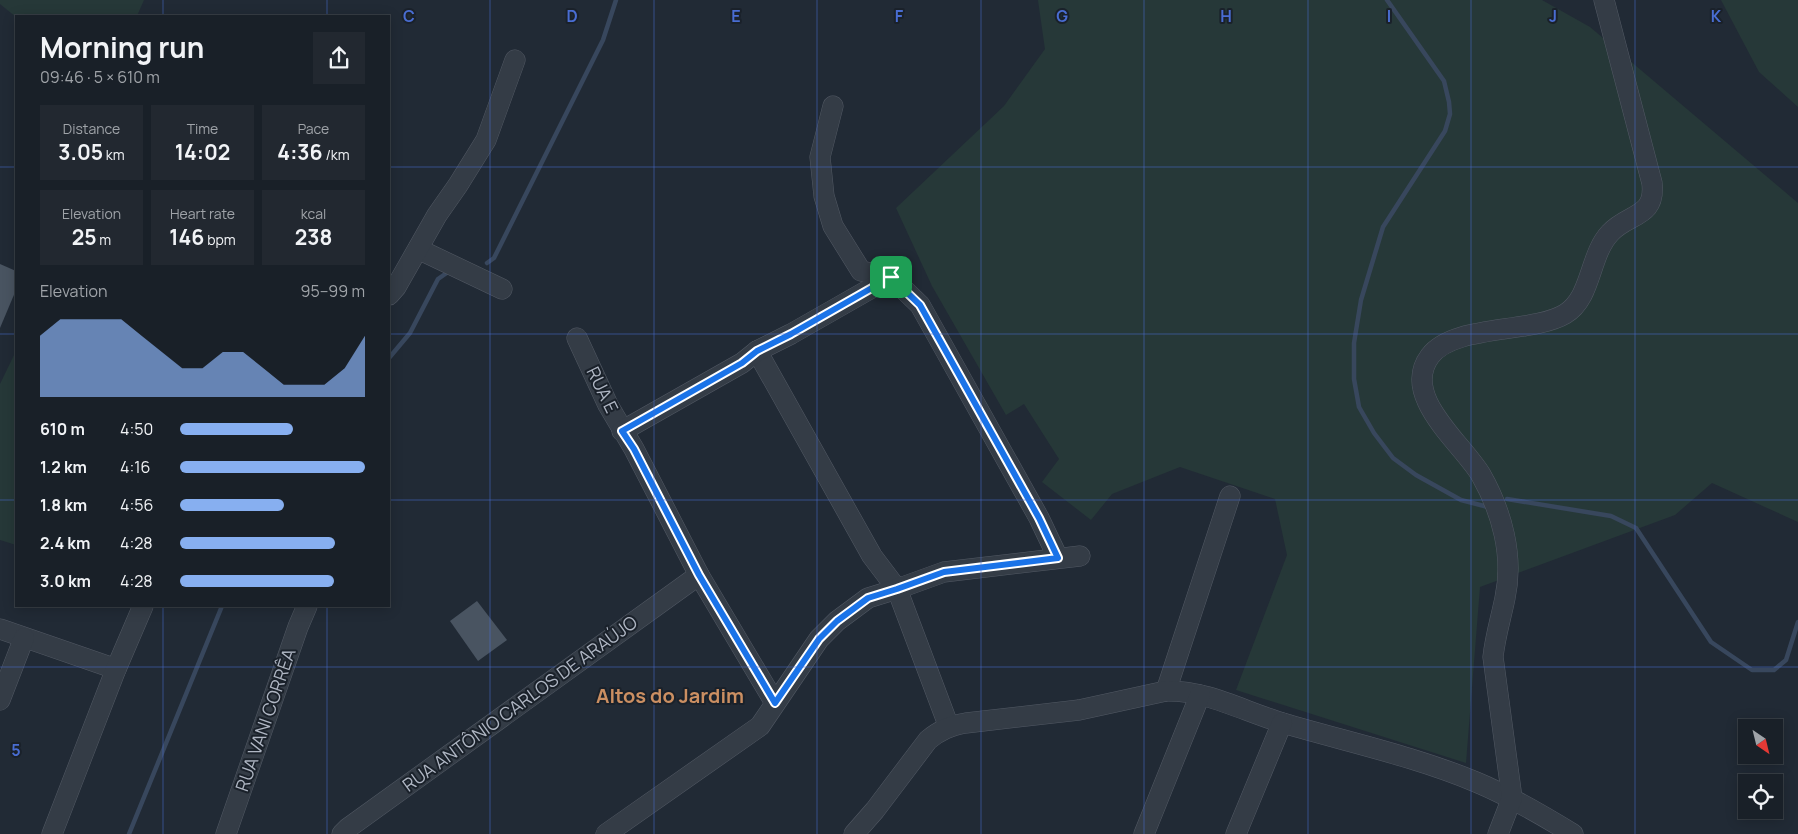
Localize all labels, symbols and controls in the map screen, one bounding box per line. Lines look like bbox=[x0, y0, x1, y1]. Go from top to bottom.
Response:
text: C bbox=[403, 5, 415, 27]
text: D bbox=[566, 5, 578, 27]
text: E bbox=[731, 5, 741, 27]
text: F bbox=[895, 5, 904, 27]
text: G bbox=[1056, 5, 1068, 27]
text: H bbox=[1220, 5, 1232, 27]
text: I bbox=[1387, 5, 1391, 27]
text: J bbox=[1549, 5, 1557, 27]
text: K bbox=[1711, 5, 1722, 27]
text: Morning run bbox=[40, 28, 204, 66]
button: share bbox=[313, 32, 365, 84]
text: 09:46 · 5 × 610 m bbox=[40, 66, 160, 88]
text: Distance bbox=[63, 119, 120, 138]
text: Time bbox=[187, 119, 218, 138]
text: Pace bbox=[298, 119, 329, 138]
text: 3.05 bbox=[58, 138, 103, 166]
text: 14:02 bbox=[175, 138, 230, 166]
text: 4:36 bbox=[277, 138, 323, 166]
text: km bbox=[103, 145, 125, 164]
text: /km bbox=[323, 145, 350, 164]
text: Elevation bbox=[62, 204, 121, 223]
text: Heart rate bbox=[170, 204, 235, 223]
text: kcal bbox=[301, 204, 326, 223]
text: 25 bbox=[72, 223, 97, 251]
text: 146 bbox=[169, 223, 204, 251]
text: 238 bbox=[295, 223, 332, 251]
text: m bbox=[97, 230, 111, 249]
text: bpm bbox=[204, 230, 236, 249]
pin bbox=[870, 256, 912, 298]
icon: arrive bbox=[877, 263, 905, 291]
text: Elevation bbox=[40, 280, 108, 302]
text: 95–99 m bbox=[301, 280, 365, 302]
street label: RUA E bbox=[581, 362, 624, 417]
text: 610 m bbox=[40, 418, 85, 440]
text: 4:50 bbox=[120, 418, 153, 440]
text: 1.2 km bbox=[40, 456, 87, 478]
text: 4:16 bbox=[120, 456, 150, 478]
text: 1.8 km bbox=[40, 494, 87, 516]
text: 4:56 bbox=[120, 494, 153, 516]
text: 2.4 km bbox=[40, 532, 90, 554]
text: 4:28 bbox=[120, 532, 153, 554]
text: 3.0 km bbox=[40, 570, 91, 592]
text: 4:28 bbox=[120, 570, 153, 592]
street label: RUA ANTÔNIO CARLOS DE ARAÚJO bbox=[397, 610, 642, 797]
street label: RUA VANI CORRÊA bbox=[229, 644, 301, 794]
district label: Altos do Jardim bbox=[596, 682, 744, 709]
north arrow bbox=[1738, 719, 1782, 764]
map controls bbox=[1738, 719, 1783, 819]
text: 5 bbox=[11, 739, 21, 761]
button: locate bbox=[1738, 774, 1783, 819]

